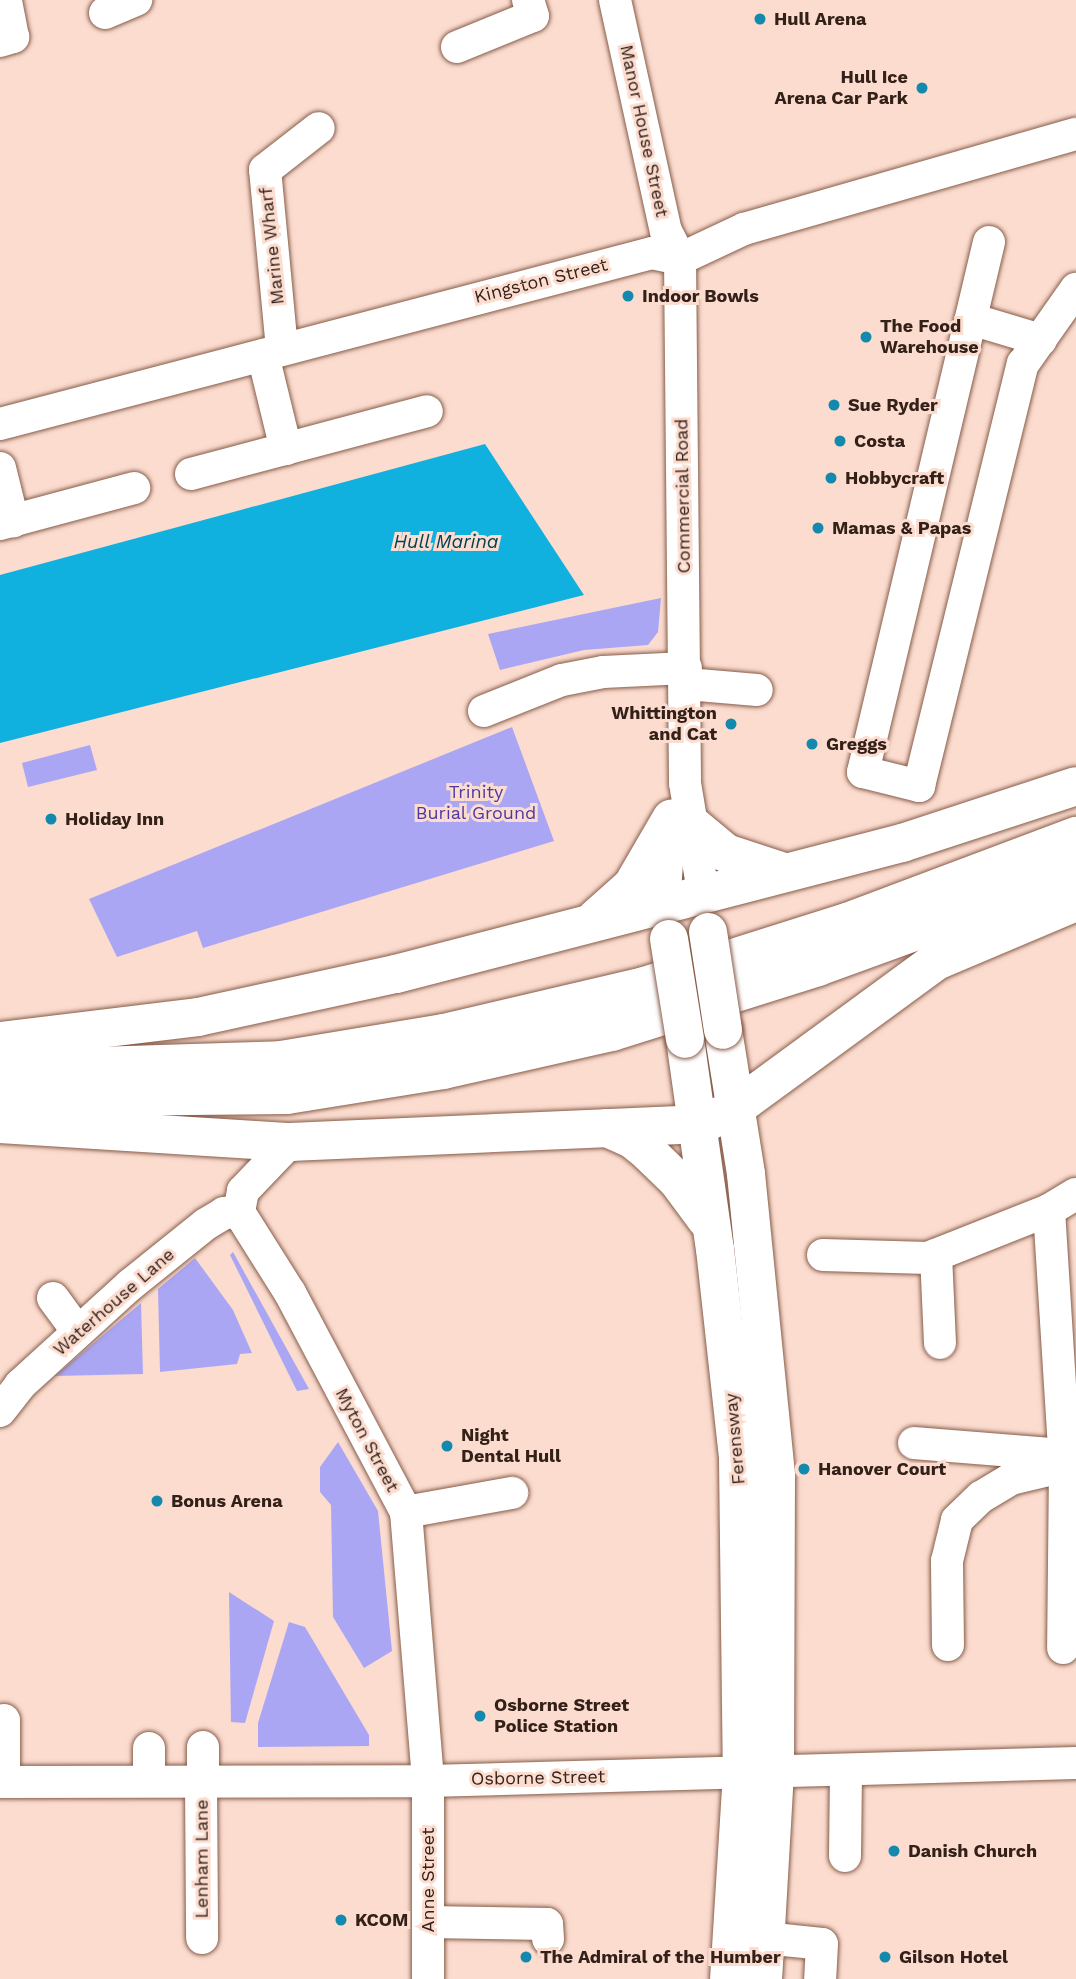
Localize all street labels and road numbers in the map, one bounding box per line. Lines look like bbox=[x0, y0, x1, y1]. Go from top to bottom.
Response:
street label: Manor House Street bbox=[615, 43, 673, 219]
street label: Marine Wharf bbox=[255, 186, 289, 306]
street label: Kingston Street bbox=[472, 254, 610, 308]
street label: Commercial Road bbox=[671, 418, 695, 574]
street label: Waterhouse Lane bbox=[49, 1244, 179, 1360]
street label: Myton Street bbox=[331, 1384, 403, 1496]
street label: Ferensway bbox=[720, 1392, 750, 1486]
street label: Osborne Street bbox=[471, 1766, 605, 1790]
street label: Lenham Lane bbox=[191, 1799, 213, 1919]
street label: Anne Street bbox=[417, 1828, 439, 1932]

